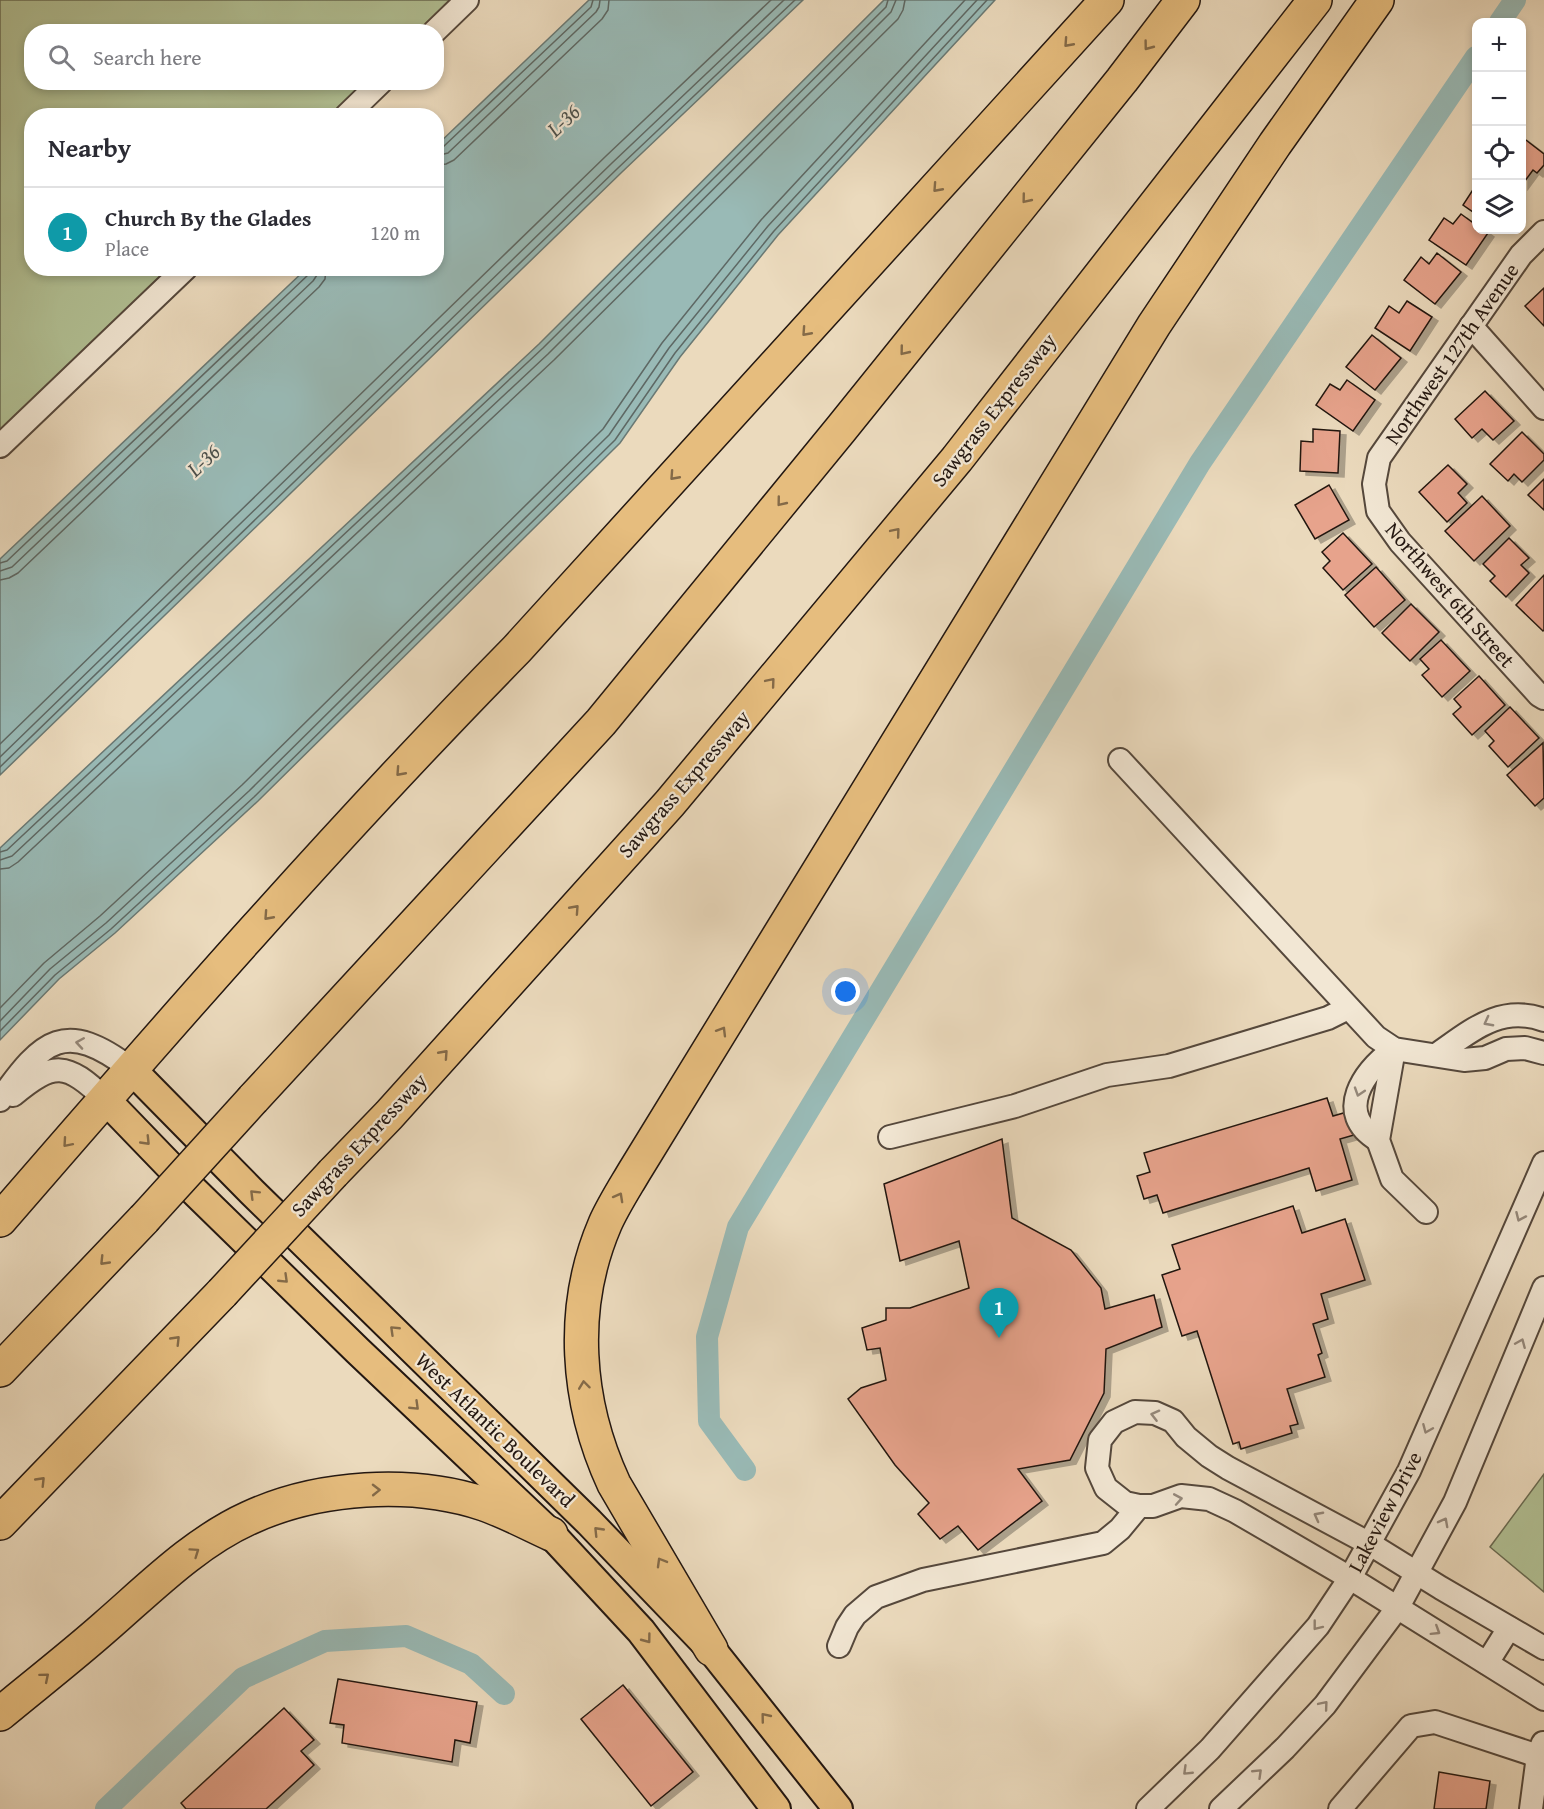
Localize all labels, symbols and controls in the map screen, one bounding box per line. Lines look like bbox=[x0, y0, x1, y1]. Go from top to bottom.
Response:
map controls bbox=[1472, 18, 1526, 234]
button: + bbox=[1472, 18, 1526, 72]
search box bbox=[24, 24, 444, 90]
one-way arrow bbox=[1064, 37, 1075, 47]
one-way arrow bbox=[1144, 40, 1155, 51]
icon: search bbox=[45, 41, 78, 74]
text: Search here bbox=[93, 41, 202, 73]
button: − bbox=[1472, 72, 1526, 126]
water label: L-36 bbox=[538, 96, 587, 145]
button: locate bbox=[1472, 126, 1526, 180]
text: Nearby bbox=[48, 128, 131, 167]
button: layers bbox=[1472, 180, 1526, 234]
one-way arrow bbox=[933, 181, 944, 192]
one-way arrow bbox=[1023, 192, 1034, 203]
text: Church By the Glades bbox=[105, 202, 312, 234]
text: 1 bbox=[62, 218, 73, 247]
text: 120 m bbox=[370, 218, 420, 247]
text: Place bbox=[105, 234, 149, 263]
street label: Northwest 127th Avenue bbox=[1377, 256, 1526, 451]
one-way arrow bbox=[802, 326, 813, 336]
street label: Sawgrass Expressway bbox=[924, 326, 1064, 493]
one-way arrow bbox=[900, 344, 911, 355]
water label: L-36 bbox=[178, 436, 227, 485]
one-way arrow bbox=[670, 470, 681, 480]
one-way arrow bbox=[777, 495, 788, 506]
street label: Northwest 6th Street bbox=[1378, 515, 1523, 675]
one-way arrow bbox=[889, 528, 900, 539]
one-way arrow bbox=[764, 678, 775, 689]
street label: Sawgrass Expressway bbox=[610, 702, 757, 865]
one-way arrow bbox=[396, 765, 407, 775]
one-way arrow bbox=[568, 905, 579, 916]
one-way arrow bbox=[265, 909, 276, 920]
your location bbox=[831, 977, 860, 1006]
one-way arrow bbox=[1484, 1015, 1494, 1026]
one-way arrow bbox=[714, 1027, 726, 1037]
one-way arrow bbox=[75, 1037, 85, 1049]
one-way arrow bbox=[437, 1050, 448, 1060]
street label: Sawgrass Expressway bbox=[283, 1065, 434, 1224]
one-way arrow bbox=[1354, 1086, 1366, 1097]
one-way arrow bbox=[138, 1134, 149, 1145]
one-way arrow bbox=[63, 1136, 74, 1147]
one-way arrow bbox=[251, 1191, 262, 1202]
one-way arrow bbox=[612, 1193, 623, 1203]
one-way arrow bbox=[1516, 1210, 1528, 1221]
one-way arrow bbox=[100, 1254, 111, 1265]
one-way arrow bbox=[277, 1272, 287, 1283]
pin: 1 bbox=[980, 1288, 1018, 1338]
one-way arrow bbox=[390, 1327, 401, 1338]
one-way arrow bbox=[169, 1337, 180, 1347]
one-way arrow bbox=[1514, 1338, 1526, 1349]
street label: West Atlantic Boulevard bbox=[408, 1345, 583, 1515]
one-way arrow bbox=[578, 1381, 591, 1390]
one-way arrow bbox=[409, 1399, 419, 1410]
one-way arrow bbox=[1150, 1409, 1160, 1422]
one-way arrow bbox=[1422, 1423, 1434, 1434]
street label: Lakeview Drive bbox=[1340, 1446, 1430, 1578]
one-way arrow bbox=[33, 1477, 44, 1488]
one-way arrow bbox=[371, 1484, 380, 1497]
one-way arrow bbox=[1173, 1493, 1183, 1506]
one-way arrow bbox=[1314, 1512, 1325, 1523]
one-way arrow bbox=[1437, 1518, 1448, 1528]
one-way arrow bbox=[594, 1528, 605, 1538]
one-way arrow bbox=[188, 1548, 199, 1559]
one-way arrow bbox=[657, 1558, 668, 1568]
one-way arrow bbox=[1314, 1620, 1325, 1631]
one-way arrow bbox=[1430, 1624, 1440, 1636]
one-way arrow bbox=[639, 1633, 650, 1644]
one-way arrow bbox=[38, 1673, 49, 1684]
one-way arrow bbox=[1317, 1701, 1328, 1712]
one-way arrow bbox=[762, 1713, 773, 1724]
one-way arrow bbox=[1184, 1764, 1195, 1775]
one-way arrow bbox=[1251, 1770, 1262, 1781]

